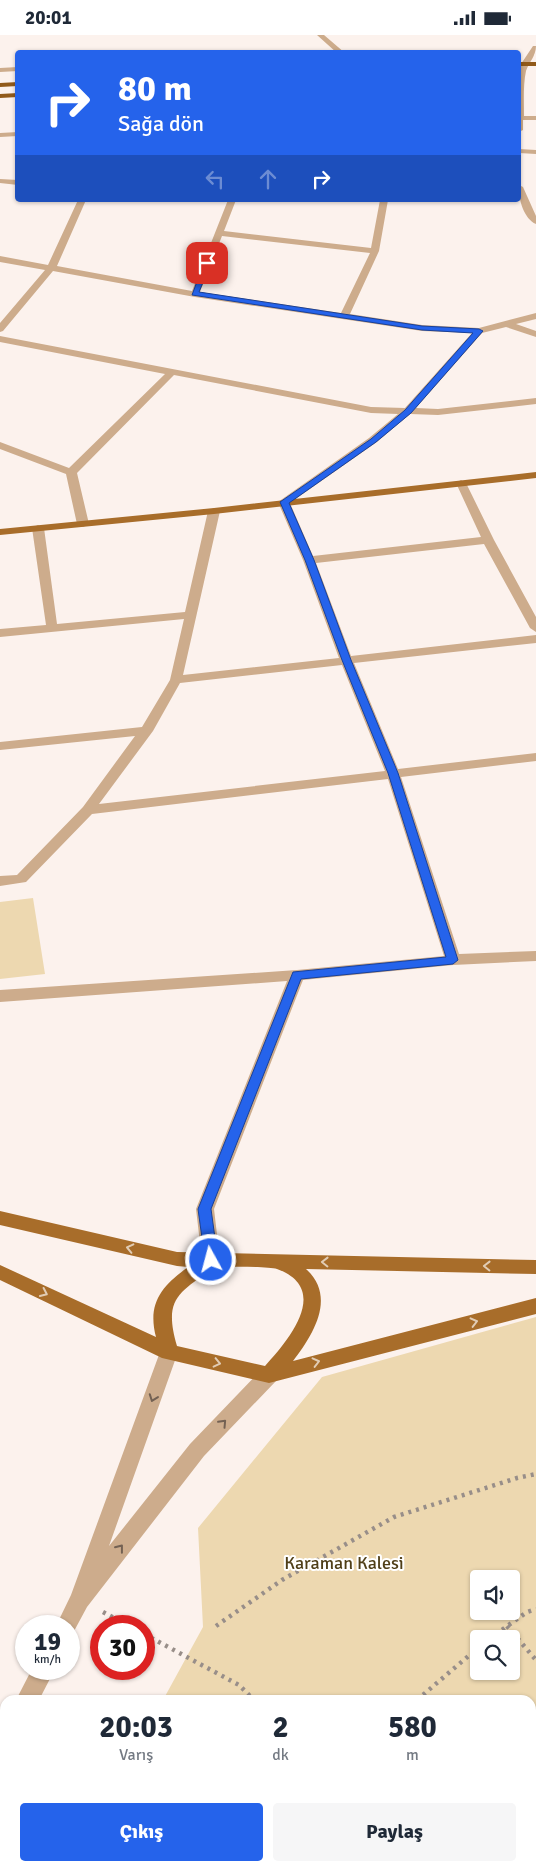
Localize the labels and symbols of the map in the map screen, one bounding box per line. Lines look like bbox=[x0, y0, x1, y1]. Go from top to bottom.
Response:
pin bbox=[186, 242, 228, 284]
position arrow bbox=[184, 1233, 236, 1285]
one-way arrow bbox=[125, 1243, 134, 1254]
one-way arrow bbox=[321, 1257, 328, 1267]
one-way arrow bbox=[483, 1260, 491, 1271]
one-way arrow bbox=[39, 1287, 48, 1297]
one-way arrow bbox=[469, 1317, 478, 1328]
one-way arrow bbox=[213, 1357, 222, 1368]
one-way arrow bbox=[312, 1358, 320, 1368]
one-way arrow bbox=[149, 1393, 159, 1402]
one-way arrow bbox=[217, 1419, 226, 1428]
one-way arrow bbox=[115, 1545, 123, 1554]
park label: Karaman Kalesi bbox=[284, 1552, 404, 1574]
speed limit sign: 30 bbox=[90, 1615, 155, 1680]

